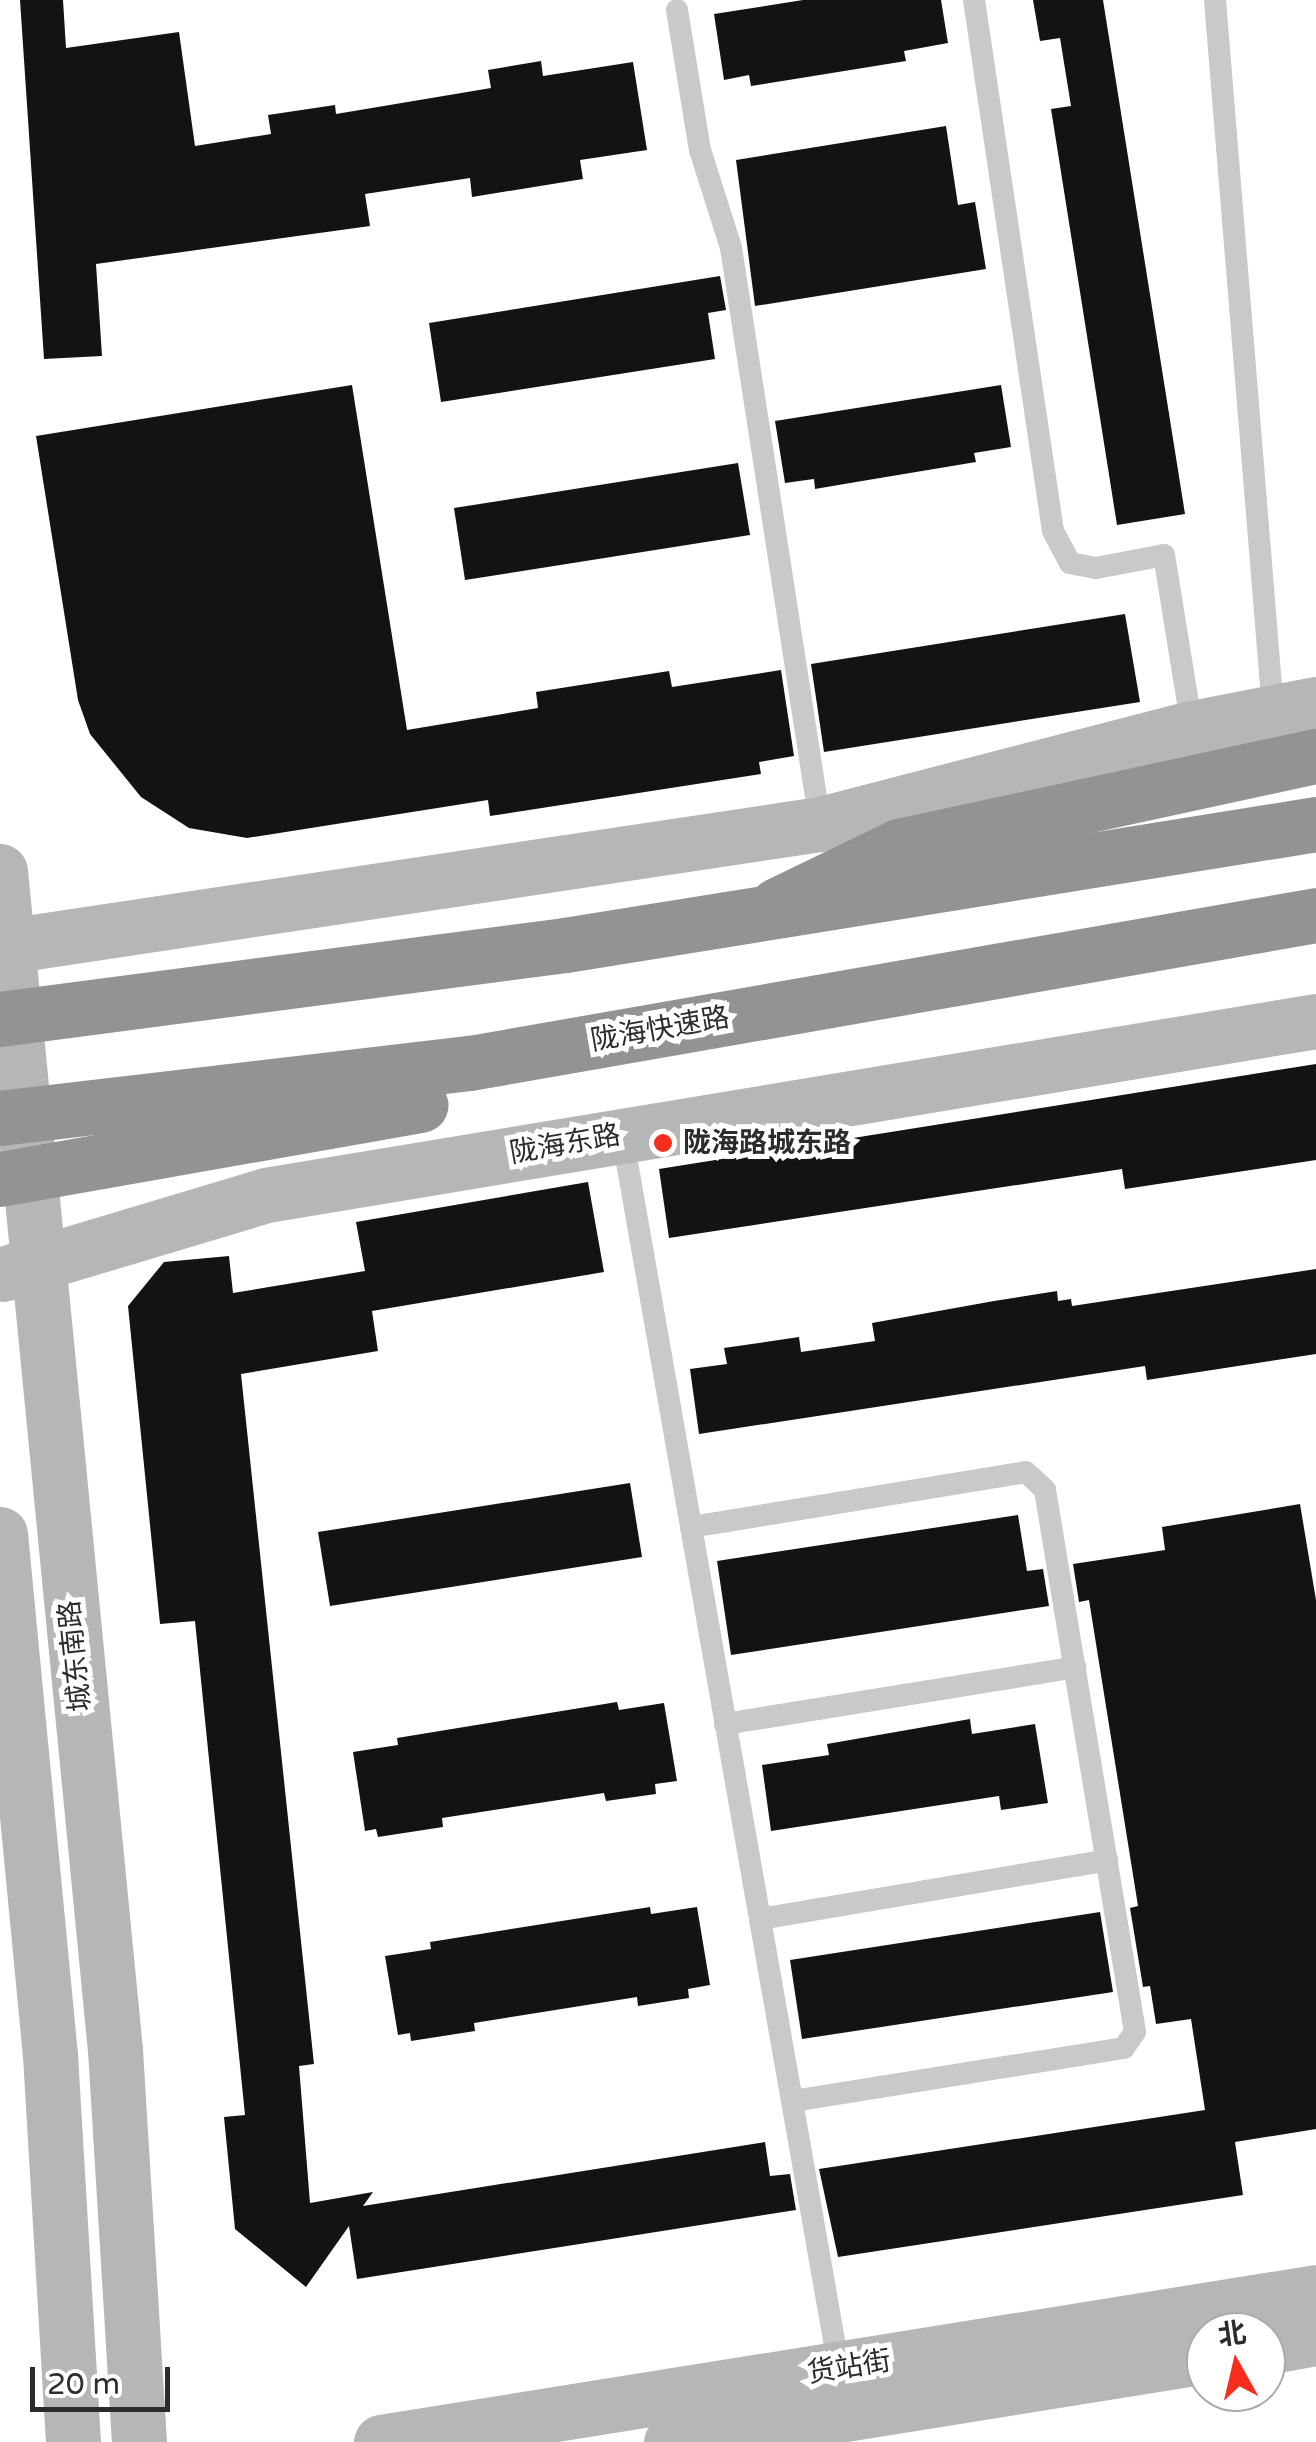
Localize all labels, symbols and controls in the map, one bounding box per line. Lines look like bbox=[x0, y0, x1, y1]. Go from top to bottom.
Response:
street label: 陇海快速路 bbox=[588, 1000, 732, 1058]
street label: 陇海东路 bbox=[507, 1118, 623, 1170]
place label: 陇海路城东路 bbox=[683, 1126, 851, 1160]
marker: 陇海路城东路 bbox=[652, 1132, 674, 1154]
street label: 城东南路 bbox=[52, 1599, 98, 1713]
north arrow bbox=[1186, 2312, 1286, 2412]
text: 北 bbox=[1216, 2315, 1248, 2353]
street label: 货站街 bbox=[805, 2344, 893, 2390]
scale bar bbox=[35, 2347, 175, 2409]
text: 20 m bbox=[47, 2366, 120, 2403]

